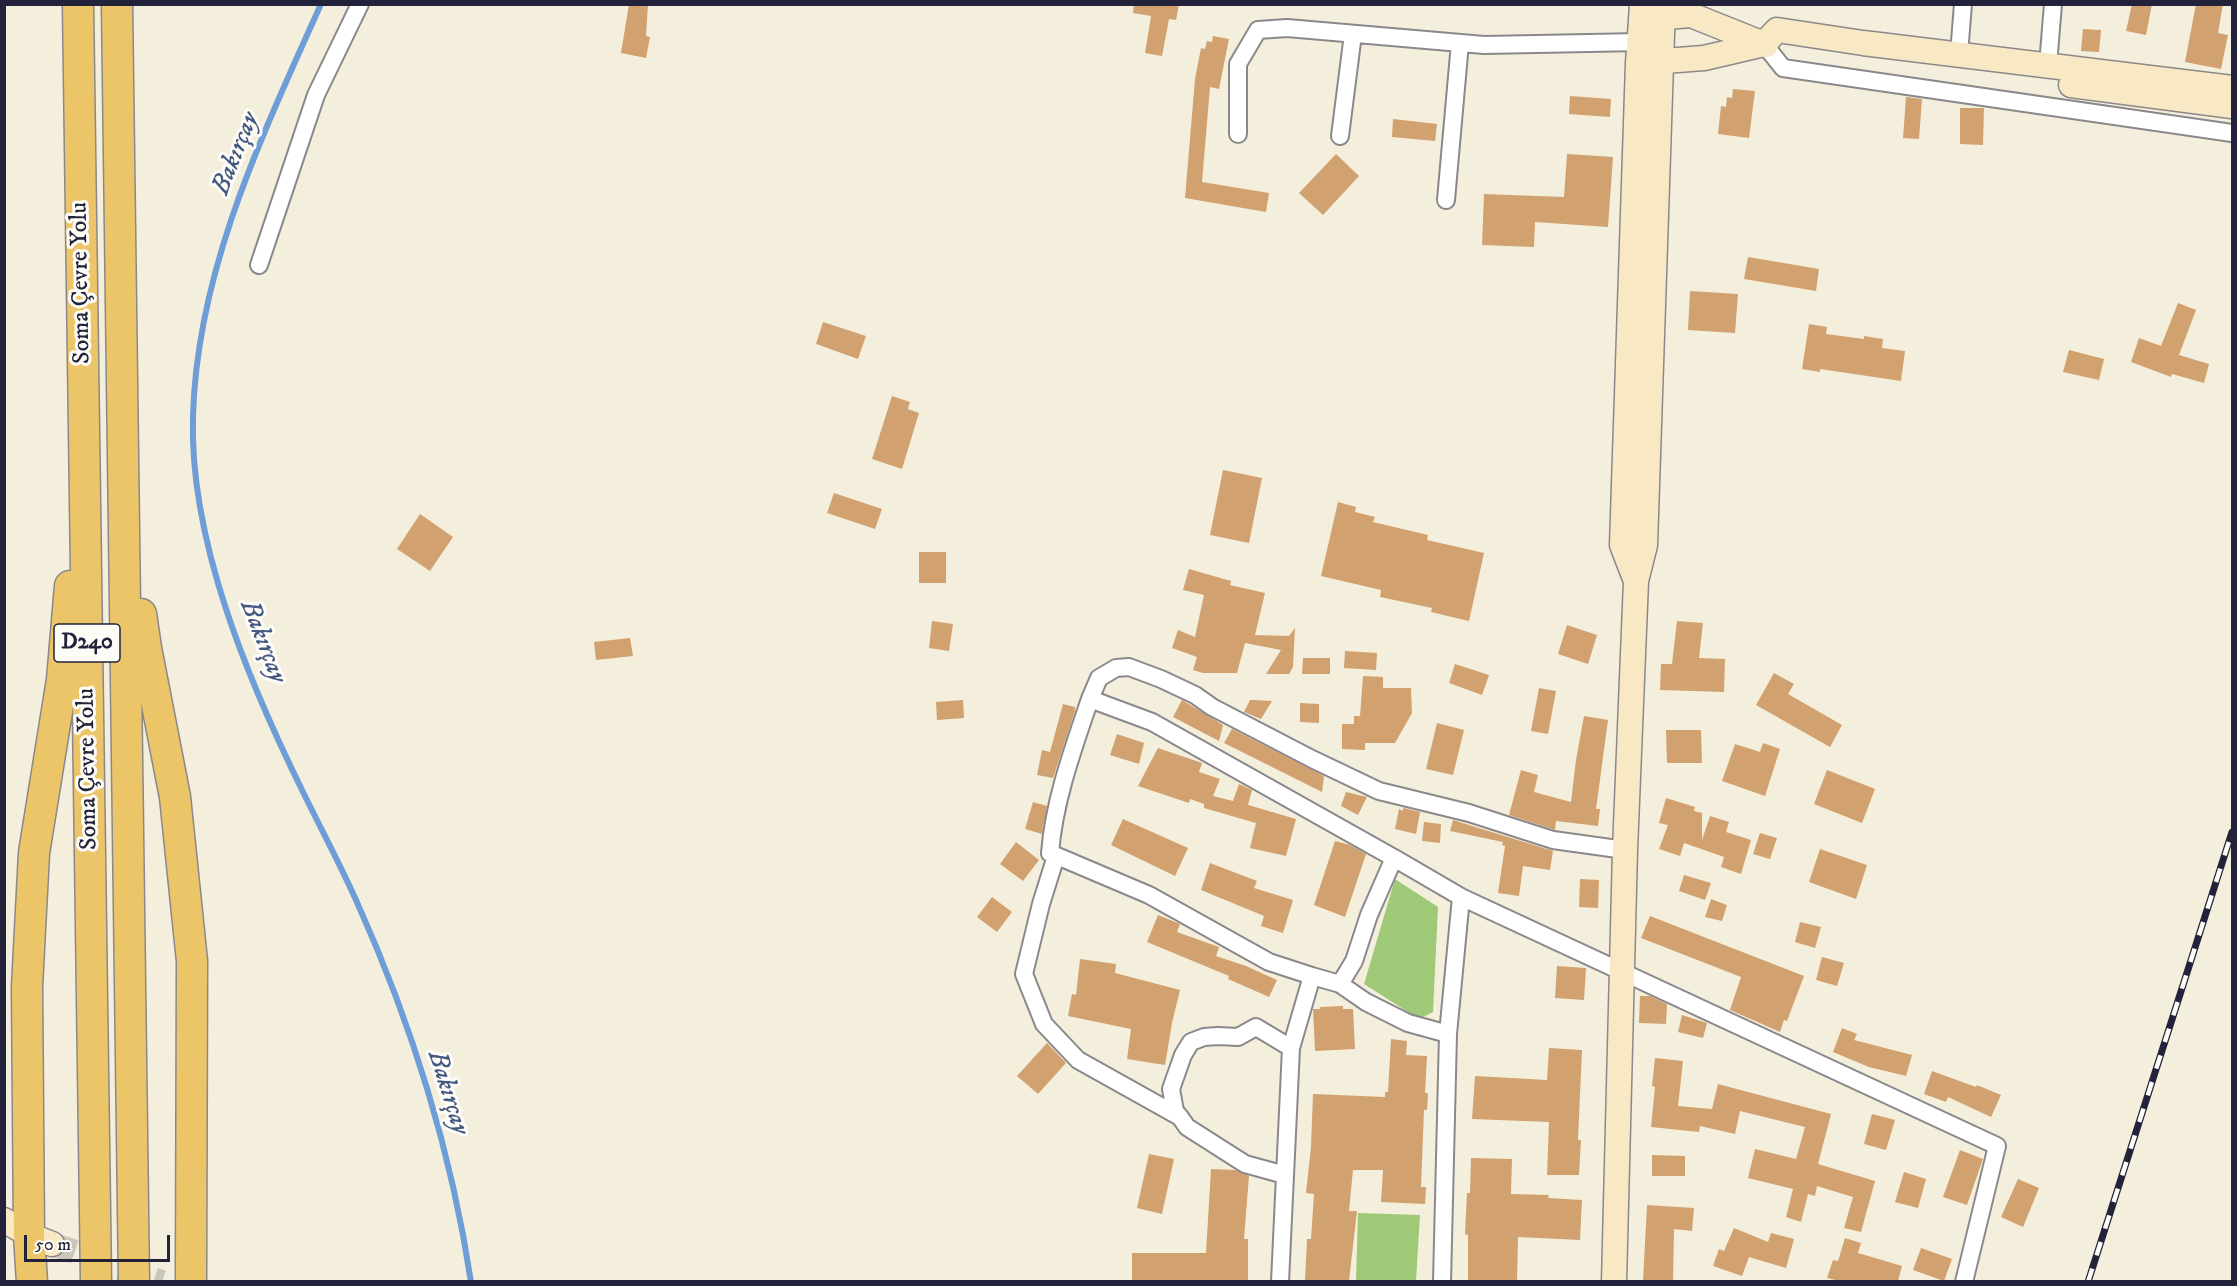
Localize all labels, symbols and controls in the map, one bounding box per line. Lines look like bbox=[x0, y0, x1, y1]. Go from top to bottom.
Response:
water label: Bakırçay bbox=[206, 108, 268, 200]
street label: Soma Çevre Yolu bbox=[66, 202, 98, 364]
water label: Bakırçay bbox=[232, 596, 292, 688]
road number: D240 bbox=[54, 624, 120, 662]
street label: Soma Çevre Yolu bbox=[73, 688, 105, 850]
water label: Bakırçay bbox=[420, 1047, 474, 1139]
scale bar bbox=[27, 1223, 172, 1261]
text: 50 m bbox=[35, 1234, 71, 1256]

